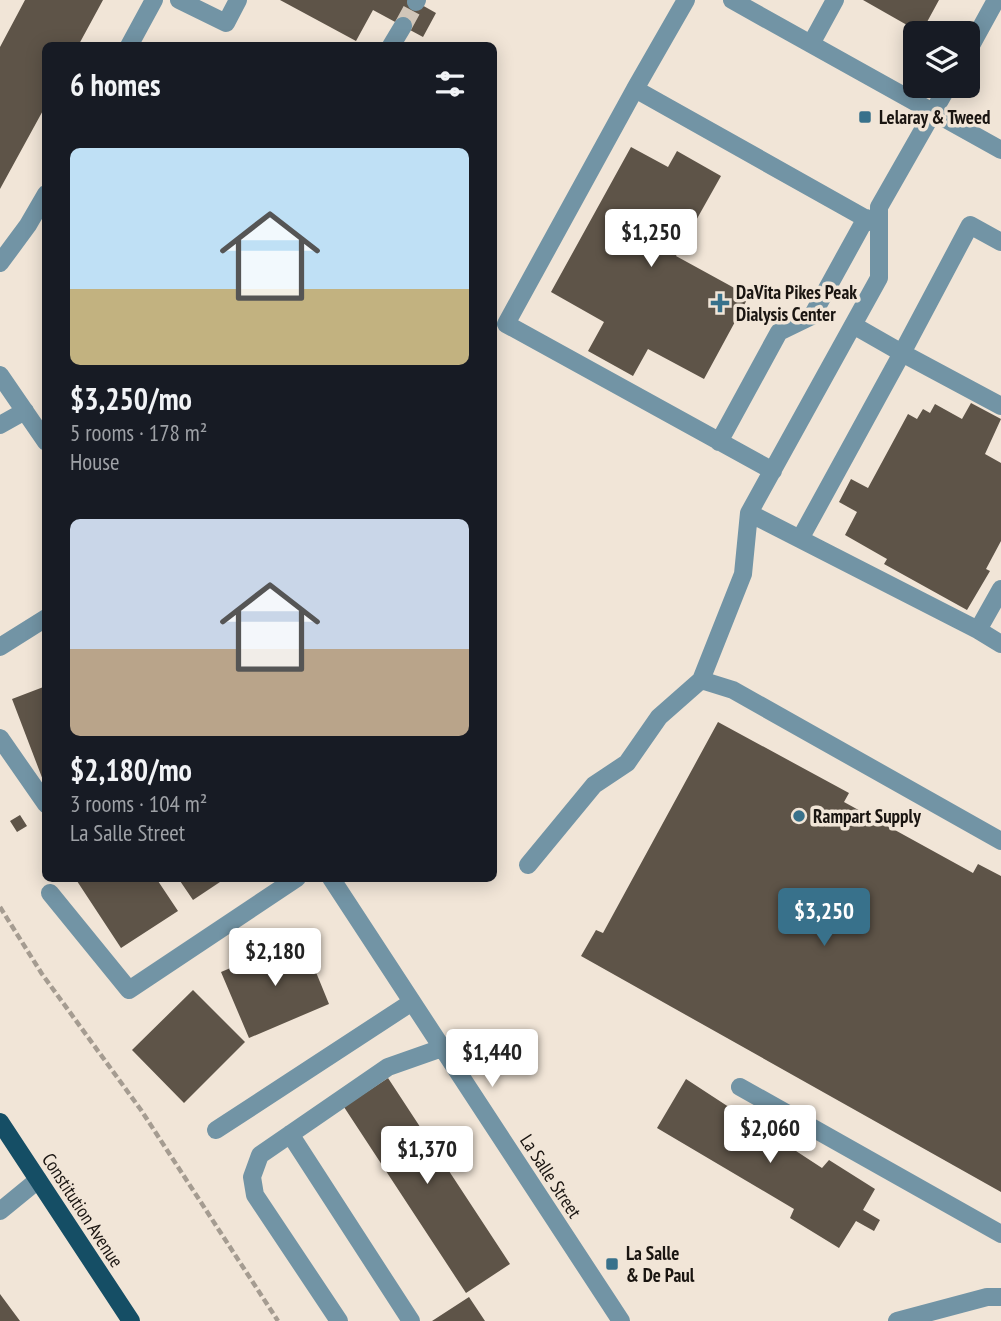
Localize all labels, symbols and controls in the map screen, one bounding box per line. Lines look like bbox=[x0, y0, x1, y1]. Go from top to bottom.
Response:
map controls bbox=[903, 21, 980, 98]
button: layers bbox=[903, 21, 980, 98]
text: 6 homes bbox=[70, 65, 161, 104]
icon: filters bbox=[431, 65, 469, 103]
place label: Lelaray & Tweed bbox=[879, 105, 991, 129]
marker: Lelaray & Tweed bbox=[857, 109, 873, 125]
icon: home bbox=[207, 193, 333, 319]
pin: $1,250 bbox=[594, 210, 708, 269]
text: $1,250 bbox=[621, 217, 681, 246]
place label: DaVita Pikes Peak Dialysis Center bbox=[736, 280, 857, 326]
marker: DaVita Pikes Peak Dialysis Center bbox=[710, 293, 730, 313]
text: $3,250/mo bbox=[70, 379, 192, 418]
text: 5 rooms · 178 m² bbox=[70, 418, 207, 447]
text: House bbox=[70, 447, 120, 476]
icon: home bbox=[207, 564, 333, 690]
text: $2,180/mo bbox=[70, 750, 192, 789]
text: 3 rooms · 104 m² bbox=[70, 789, 207, 818]
place label: Rampart Supply bbox=[813, 804, 921, 828]
marker: Rampart Supply bbox=[791, 808, 807, 824]
text: La Salle Street bbox=[70, 818, 185, 847]
pin: $3,250 bbox=[767, 888, 881, 948]
text: $3,250 bbox=[794, 896, 854, 925]
pin: $2,180 bbox=[218, 928, 332, 988]
text: $2,180 bbox=[245, 936, 305, 965]
pin: $1,440 bbox=[435, 1030, 549, 1089]
text: $1,440 bbox=[462, 1037, 522, 1066]
pin: $2,060 bbox=[713, 1106, 827, 1165]
text: $2,060 bbox=[740, 1113, 800, 1142]
pin: $1,370 bbox=[370, 1126, 484, 1186]
street label: La Salle Street bbox=[515, 1130, 587, 1223]
text: $1,370 bbox=[397, 1134, 457, 1163]
street label: Constitution Avenue bbox=[37, 1148, 129, 1272]
place label: La Salle & De Paul bbox=[626, 1241, 695, 1287]
marker: La Salle & De Paul bbox=[604, 1256, 620, 1272]

